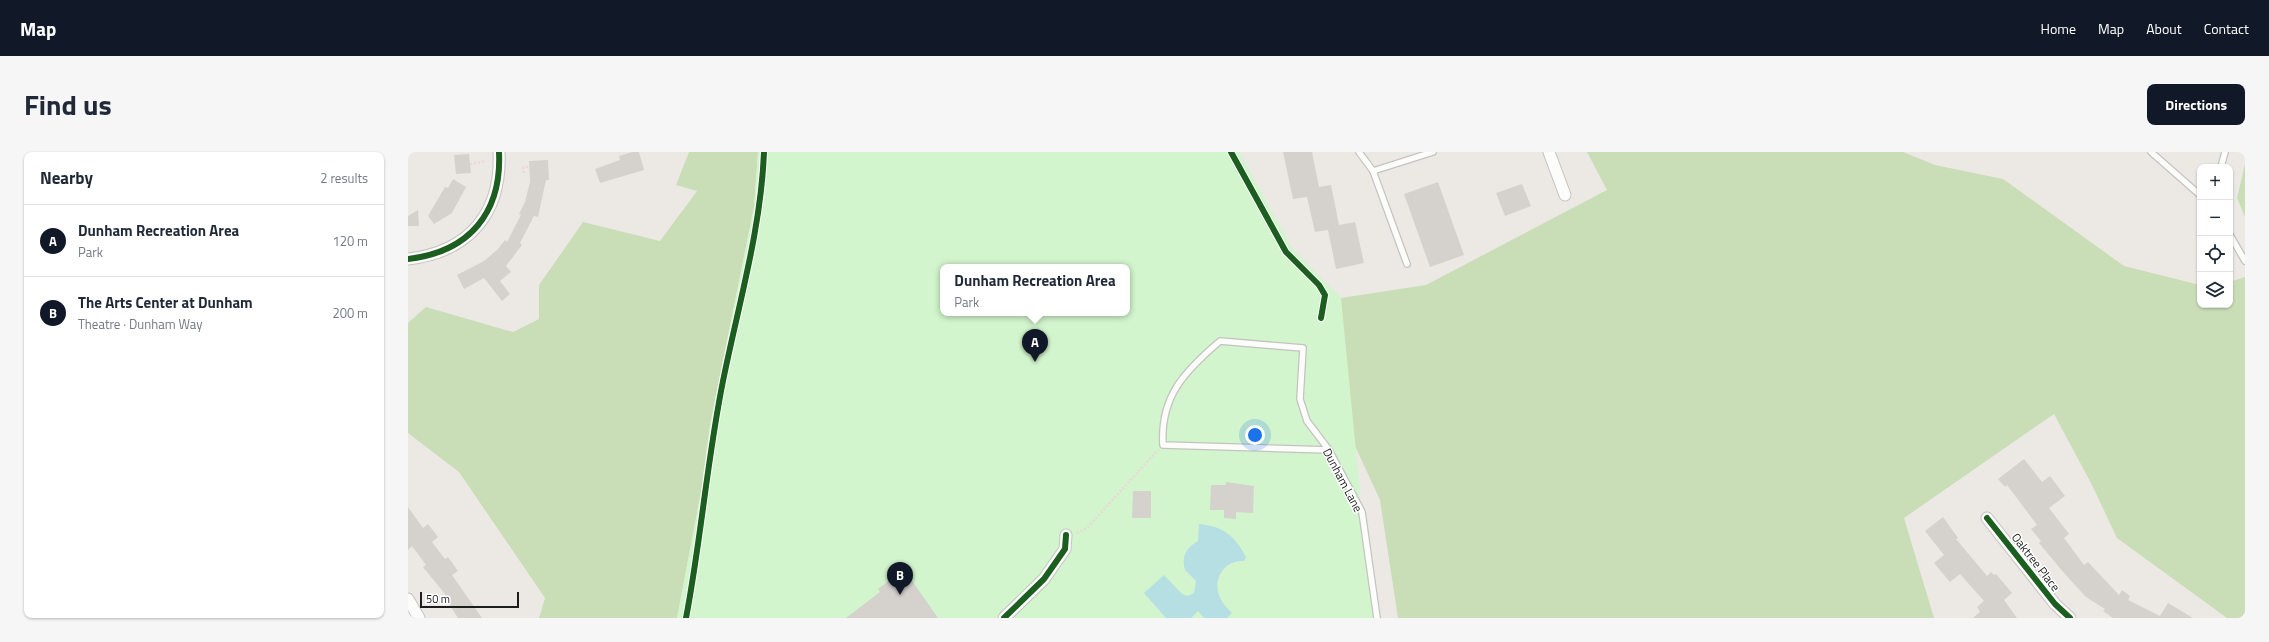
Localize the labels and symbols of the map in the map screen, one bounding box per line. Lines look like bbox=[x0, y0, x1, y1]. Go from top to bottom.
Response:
pin: A bbox=[1022, 329, 1048, 362]
your location bbox=[1245, 425, 1265, 445]
street label: Dunham Lane bbox=[1318, 445, 1368, 515]
street label: Oaktree Place bbox=[2007, 529, 2065, 595]
pin: B bbox=[887, 562, 913, 595]
scale bar bbox=[420, 590, 519, 609]

